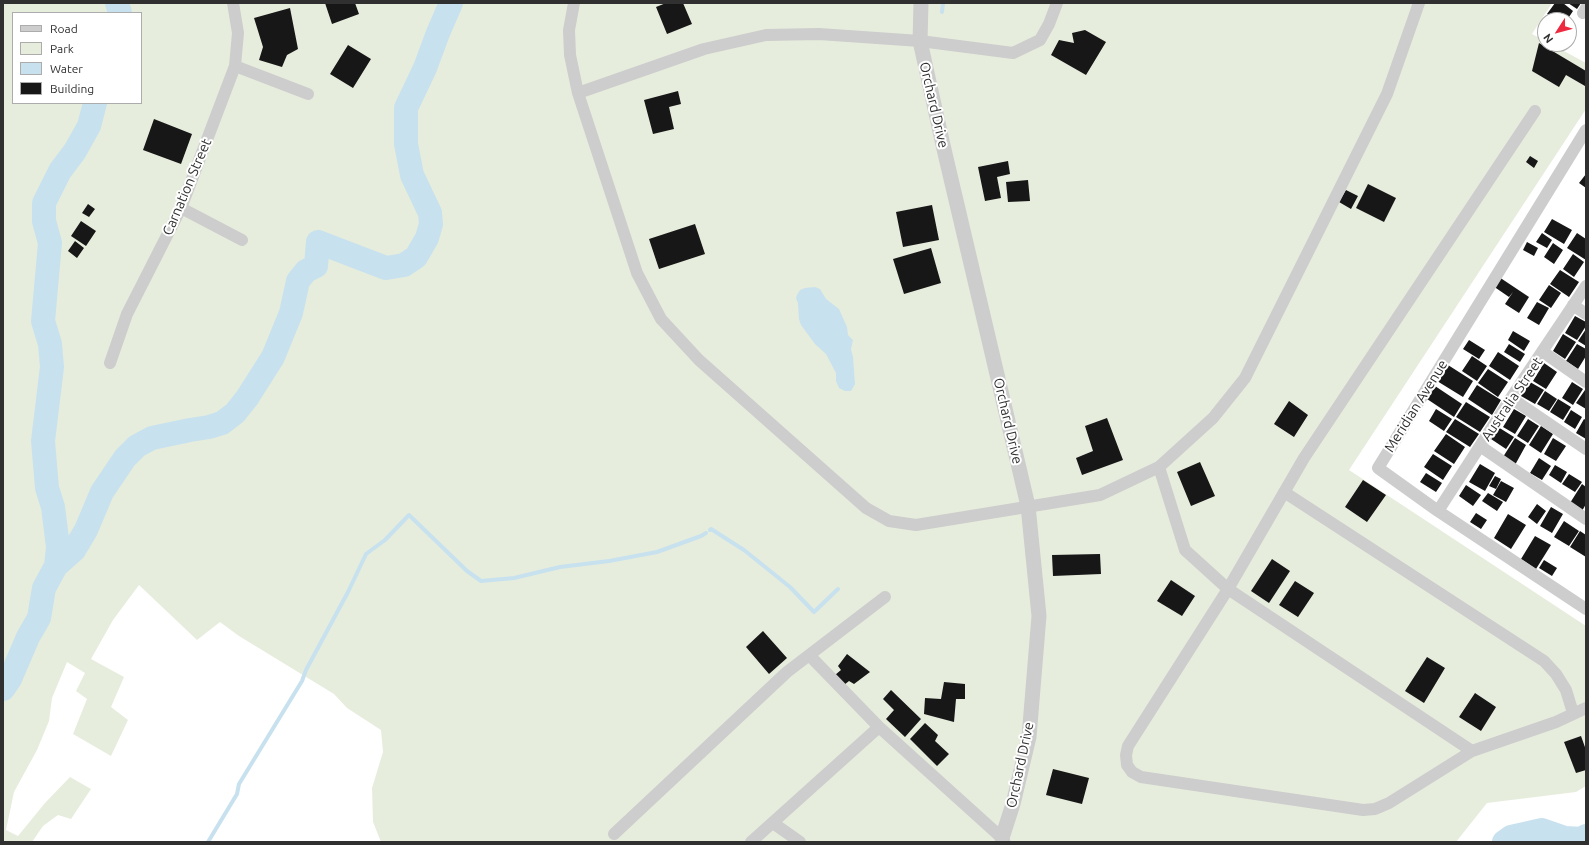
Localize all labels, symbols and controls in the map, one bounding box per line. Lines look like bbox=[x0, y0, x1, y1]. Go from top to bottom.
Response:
legend bbox=[12, 12, 142, 104]
north arrow bbox=[1537, 12, 1577, 52]
text: Road bbox=[50, 22, 78, 35]
text: N bbox=[1541, 32, 1555, 45]
text: Park bbox=[50, 42, 74, 55]
street label: Orchard Drive bbox=[916, 60, 952, 150]
text: Water bbox=[50, 62, 83, 75]
text: Building bbox=[50, 82, 94, 95]
street label: Carnation Street bbox=[159, 136, 215, 238]
street label: Australia Street bbox=[1478, 354, 1546, 444]
street label: Meridian Avenue bbox=[1381, 357, 1451, 455]
street label: Orchard Drive bbox=[990, 376, 1026, 466]
street label: Orchard Drive bbox=[1003, 720, 1037, 810]

